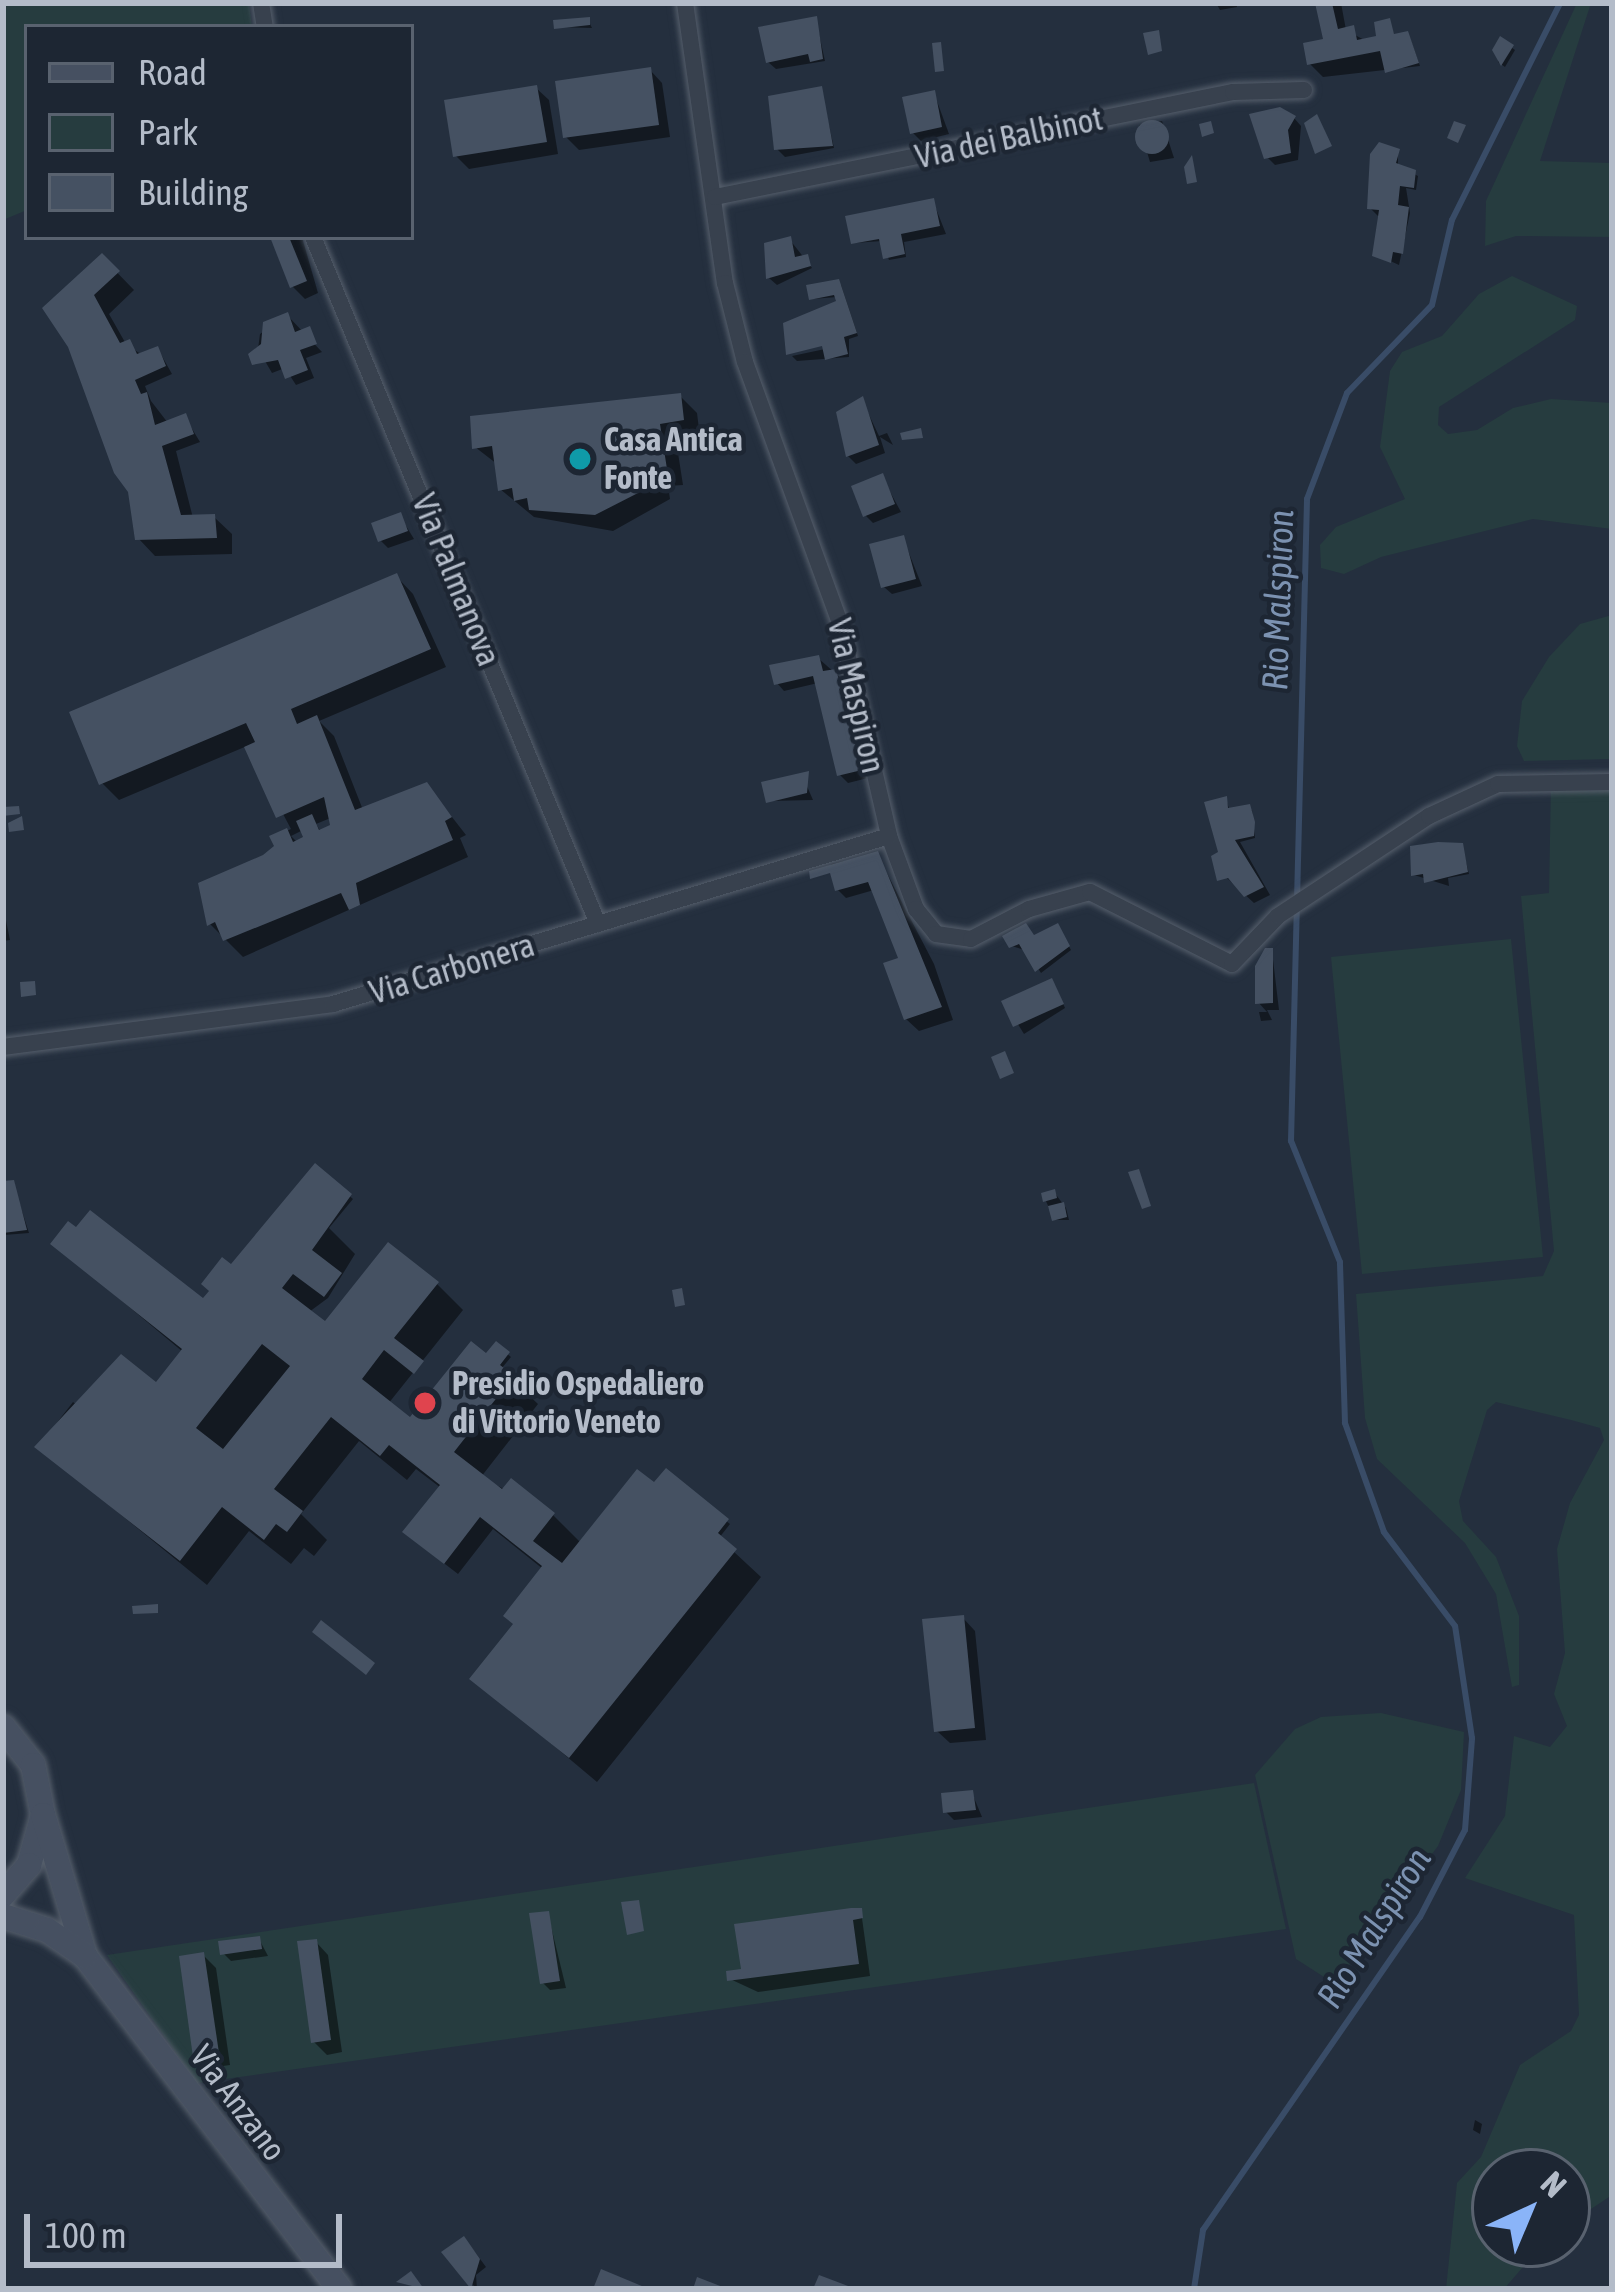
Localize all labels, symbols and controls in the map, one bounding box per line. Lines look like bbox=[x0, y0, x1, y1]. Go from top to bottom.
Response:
legend bbox=[24, 24, 414, 240]
text: Road bbox=[138, 51, 207, 93]
street label: Via dei Balbinot bbox=[912, 99, 1106, 177]
text: Park bbox=[138, 111, 198, 153]
text: Building bbox=[138, 171, 248, 213]
place label: Casa Antica Fonte bbox=[604, 420, 743, 498]
marker: Casa Antica Fonte bbox=[567, 446, 593, 472]
street label: Via Palmanova bbox=[404, 488, 508, 672]
water label: Rio Malspiron bbox=[1253, 509, 1303, 691]
street label: Via Maspiron bbox=[819, 615, 893, 777]
street label: Via Carbonera bbox=[365, 925, 539, 1013]
place label: Presidio Ospedaliero di Vittorio Veneto bbox=[452, 1364, 704, 1442]
marker: Presidio Ospedaliero di Vittorio Veneto bbox=[409, 1387, 441, 1419]
water label: Rio Malspiron bbox=[1308, 1840, 1440, 2016]
street label: Via Anzano bbox=[182, 2037, 294, 2169]
north arrow bbox=[1471, 2148, 1591, 2268]
text: N bbox=[1534, 2164, 1574, 2205]
scale bar bbox=[30, 2190, 348, 2264]
text: 100 m bbox=[45, 2214, 127, 2256]

